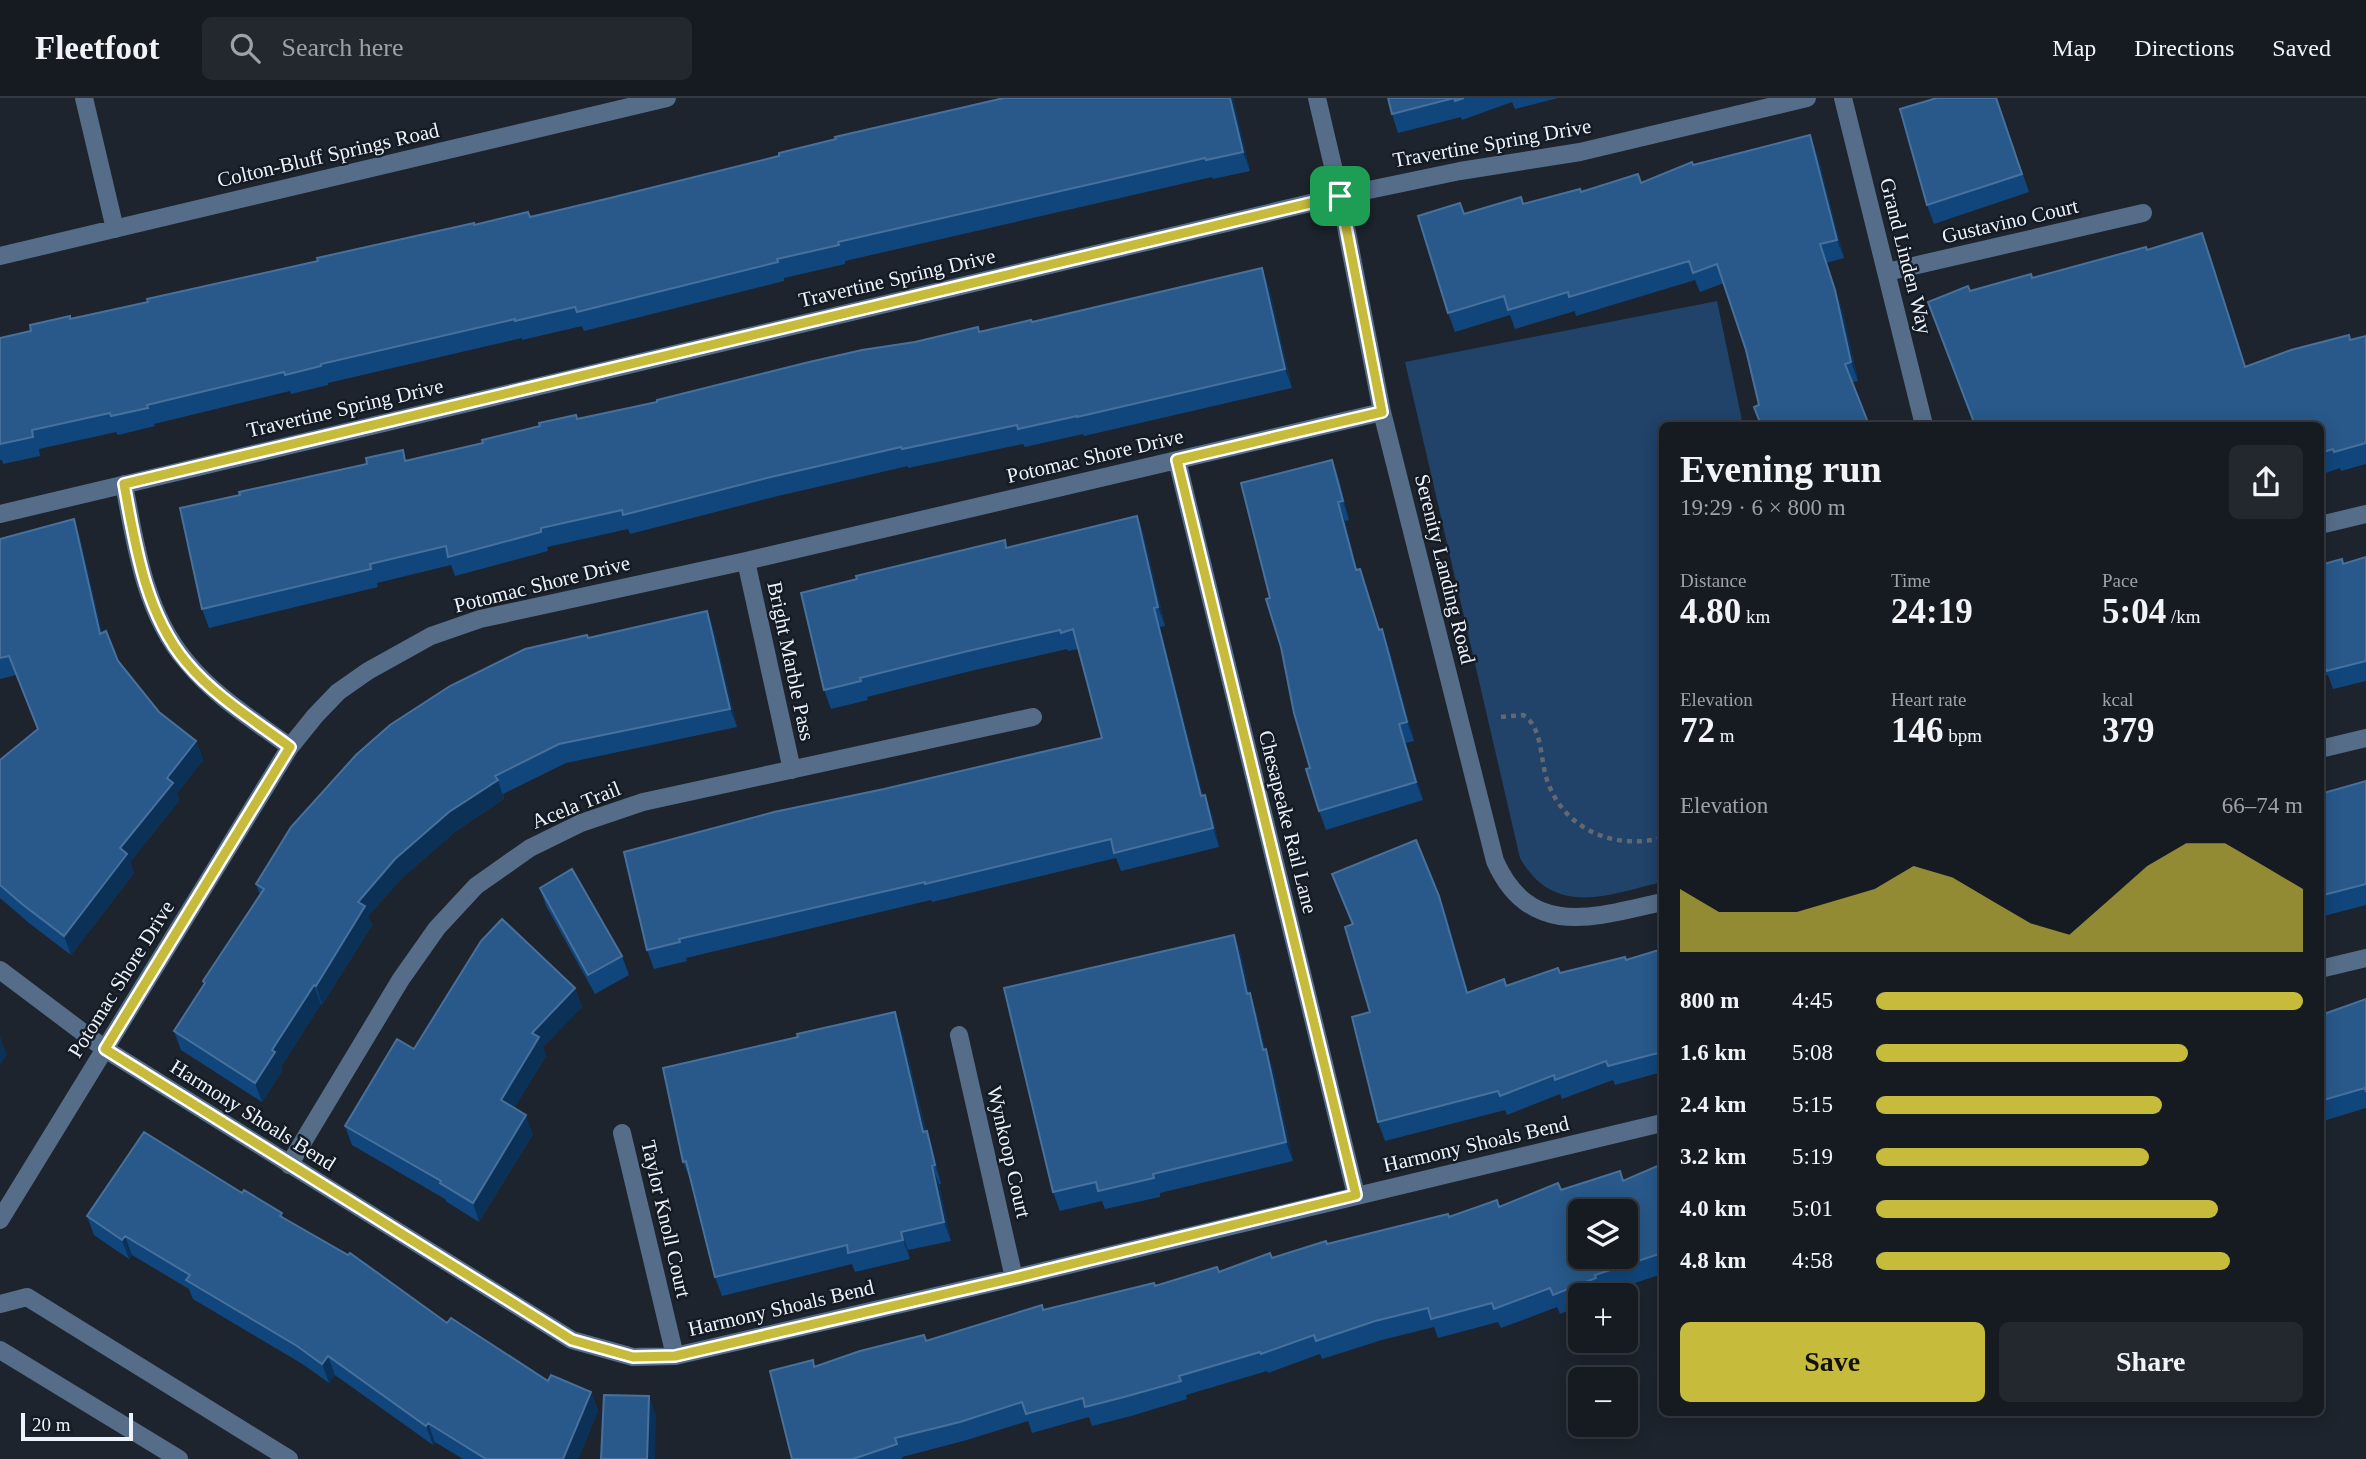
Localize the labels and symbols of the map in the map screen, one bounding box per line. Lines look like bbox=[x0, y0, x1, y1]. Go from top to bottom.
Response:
street label: Travertine Spring Drive bbox=[1391, 114, 1593, 172]
street label: Colton-Bluff Springs Road bbox=[215, 118, 442, 192]
pin bbox=[1310, 166, 1370, 226]
street label: Grand Linden Way bbox=[1875, 175, 1937, 337]
street label: Gustavino Court bbox=[1939, 194, 2081, 248]
street label: Travertine Spring Drive bbox=[796, 244, 998, 312]
street label: Travertine Spring Drive bbox=[244, 374, 446, 442]
street label: Potomac Shore Drive bbox=[1004, 424, 1186, 488]
street label: Serenity Landing Road bbox=[1410, 472, 1480, 667]
street label: Potomac Shore Drive bbox=[451, 550, 633, 618]
street label: Bright Marble Pass bbox=[762, 579, 820, 743]
street label: Chesapeake Rail Lane bbox=[1254, 728, 1322, 916]
street label: Acela Trail bbox=[528, 776, 624, 834]
street label: Potomac Shore Drive bbox=[63, 896, 179, 1062]
street label: Harmony Shoals Bend bbox=[166, 1054, 340, 1176]
street label: Wynkoop Court bbox=[982, 1084, 1036, 1220]
street label: Harmony Shoals Bend bbox=[1381, 1111, 1572, 1177]
street label: Taylor Knoll Court bbox=[636, 1138, 696, 1300]
street label: Harmony Shoals Bend bbox=[686, 1275, 877, 1341]
scale bar bbox=[21, 1410, 133, 1442]

